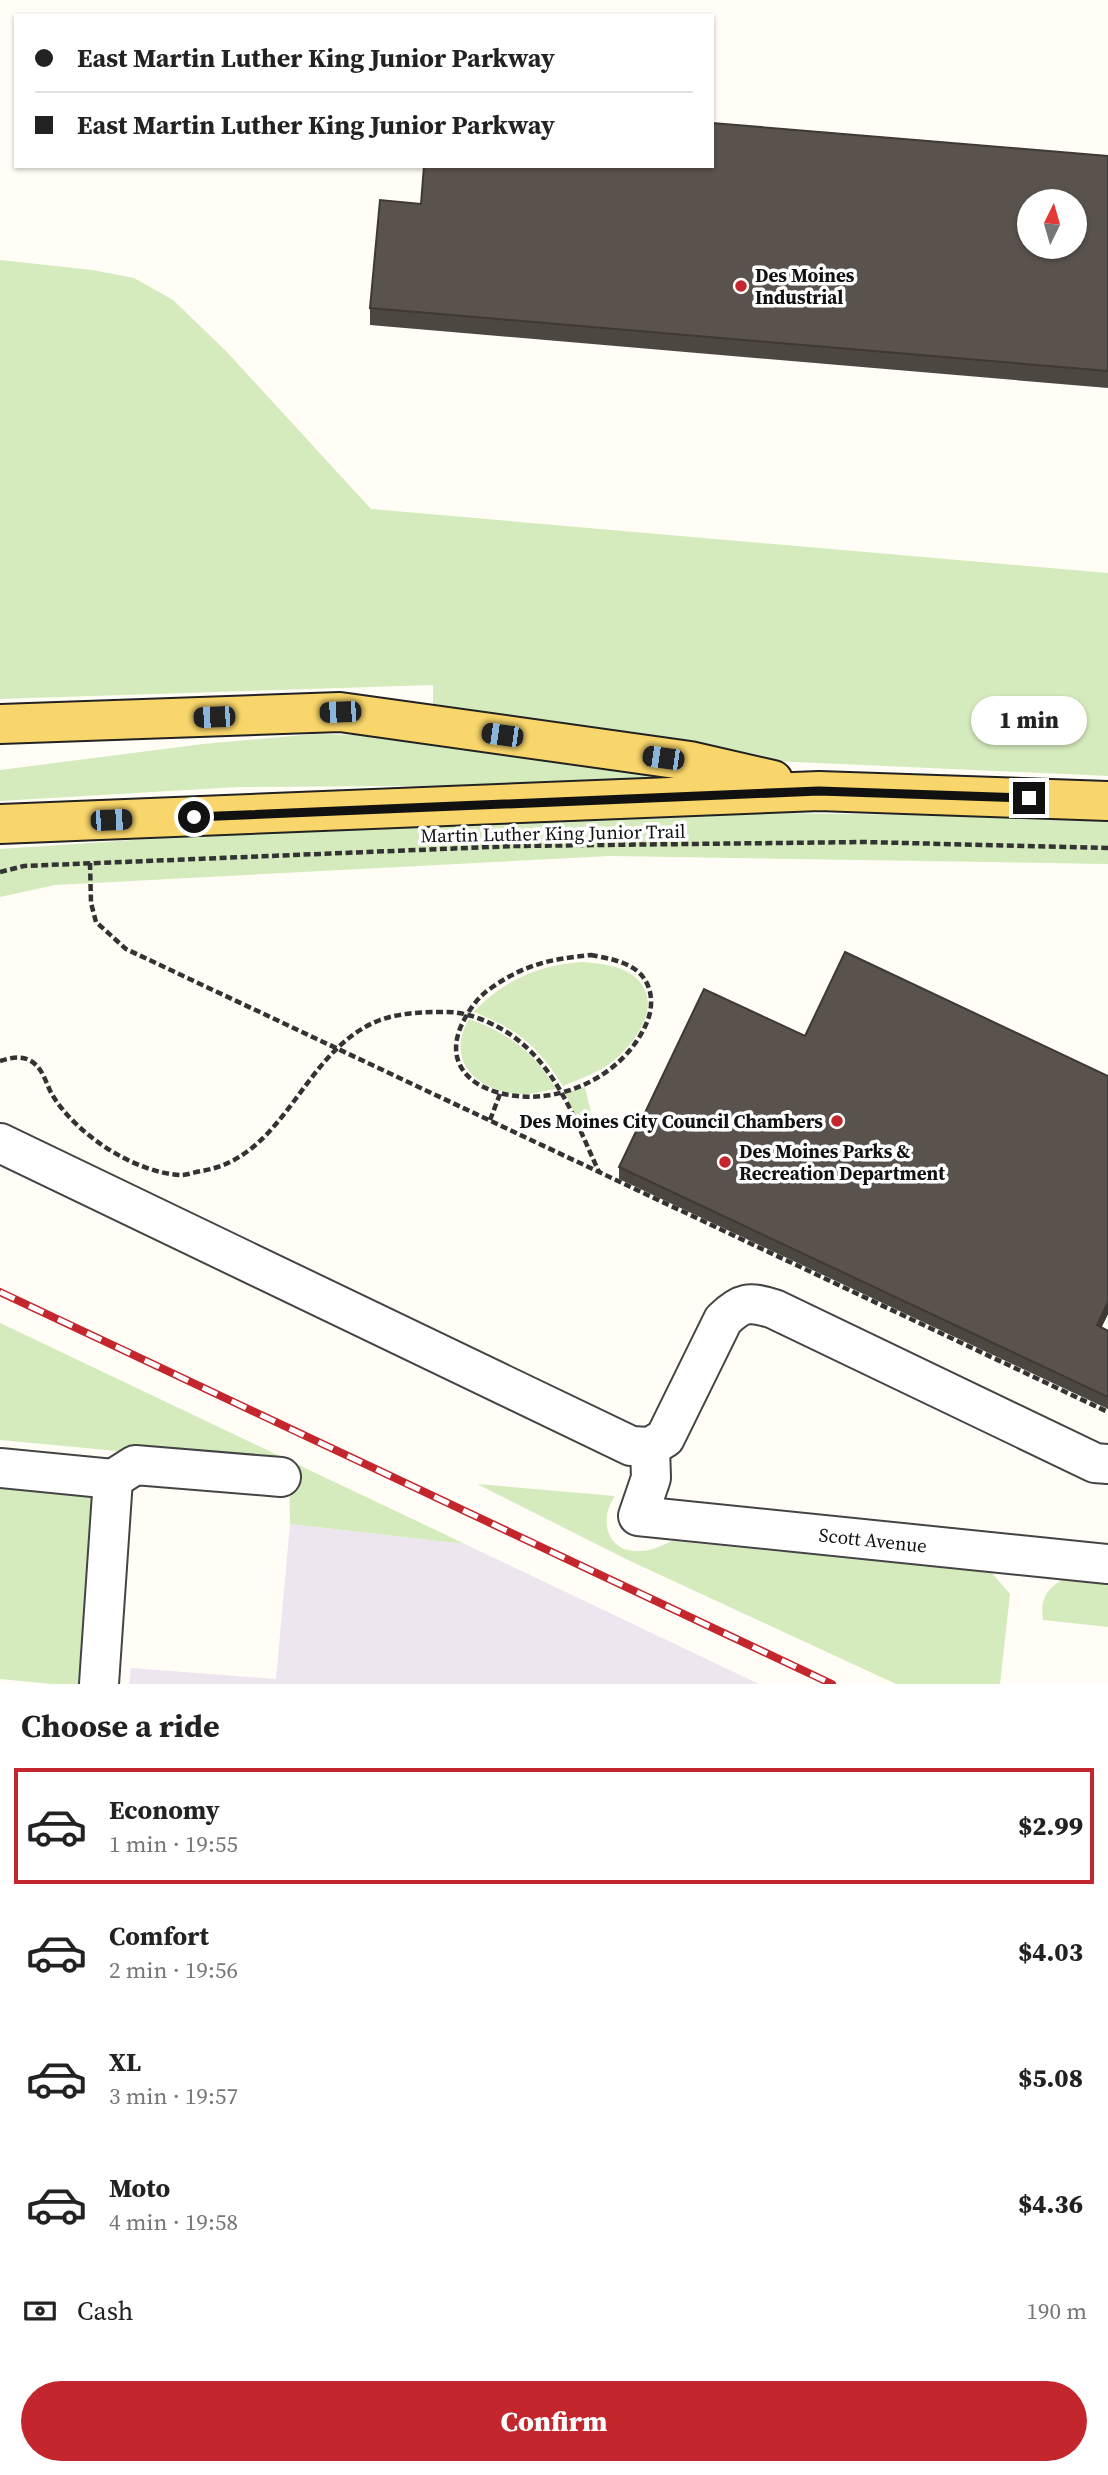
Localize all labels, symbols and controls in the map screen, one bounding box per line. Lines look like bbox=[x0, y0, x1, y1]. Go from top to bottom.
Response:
text: East Martin Luther King Junior Parkway bbox=[77, 40, 555, 76]
text: East Martin Luther King Junior Parkway bbox=[77, 107, 555, 143]
north arrow bbox=[1017, 189, 1087, 259]
map controls bbox=[1017, 189, 1087, 259]
place label: Des Moines Industrial bbox=[755, 262, 855, 310]
marker: Des Moines Industrial bbox=[733, 278, 749, 294]
callout: 1 min bbox=[971, 696, 1087, 746]
car bbox=[319, 701, 362, 723]
text: 1 min bbox=[999, 704, 1059, 736]
car bbox=[193, 706, 236, 728]
car bbox=[480, 722, 525, 748]
car bbox=[641, 745, 686, 771]
route end bbox=[1013, 782, 1045, 814]
route start bbox=[178, 801, 210, 833]
car bbox=[90, 809, 133, 831]
street label: Martin Luther King Junior Trail bbox=[420, 818, 686, 848]
place label: Des Moines City Council Chambers bbox=[519, 1108, 823, 1134]
marker: Des Moines City Council Chambers bbox=[829, 1113, 845, 1129]
place label: Des Moines Parks & Recreation Department bbox=[739, 1138, 945, 1186]
marker: Des Moines Parks & Recreation Department bbox=[717, 1154, 733, 1170]
street label: Scott Avenue bbox=[818, 1521, 928, 1559]
text: Choose a ride bbox=[21, 1704, 220, 1748]
text: Economy bbox=[109, 1792, 220, 1828]
icon: car bbox=[25, 1795, 88, 1858]
text: $2.99 bbox=[1018, 1808, 1083, 1844]
text: 1 min · 19:55 bbox=[109, 1828, 238, 1860]
text: Comfort bbox=[109, 1918, 209, 1954]
icon: car bbox=[25, 1921, 88, 1984]
text: $4.03 bbox=[1018, 1934, 1083, 1970]
text: 2 min · 19:56 bbox=[109, 1954, 238, 1986]
text: XL bbox=[109, 2044, 141, 2080]
icon: car bbox=[25, 2047, 88, 2110]
text: $5.08 bbox=[1018, 2060, 1083, 2096]
text: 3 min · 19:57 bbox=[109, 2080, 238, 2112]
text: Moto bbox=[109, 2170, 170, 2206]
icon: car bbox=[25, 2173, 88, 2236]
text: $4.36 bbox=[1018, 2186, 1083, 2222]
text: 4 min · 19:58 bbox=[109, 2206, 238, 2238]
icon: cash bbox=[21, 2292, 59, 2330]
text: Cash bbox=[77, 2293, 133, 2329]
text: 190 m bbox=[1026, 2295, 1087, 2327]
button: Confirm bbox=[21, 2381, 1087, 2461]

